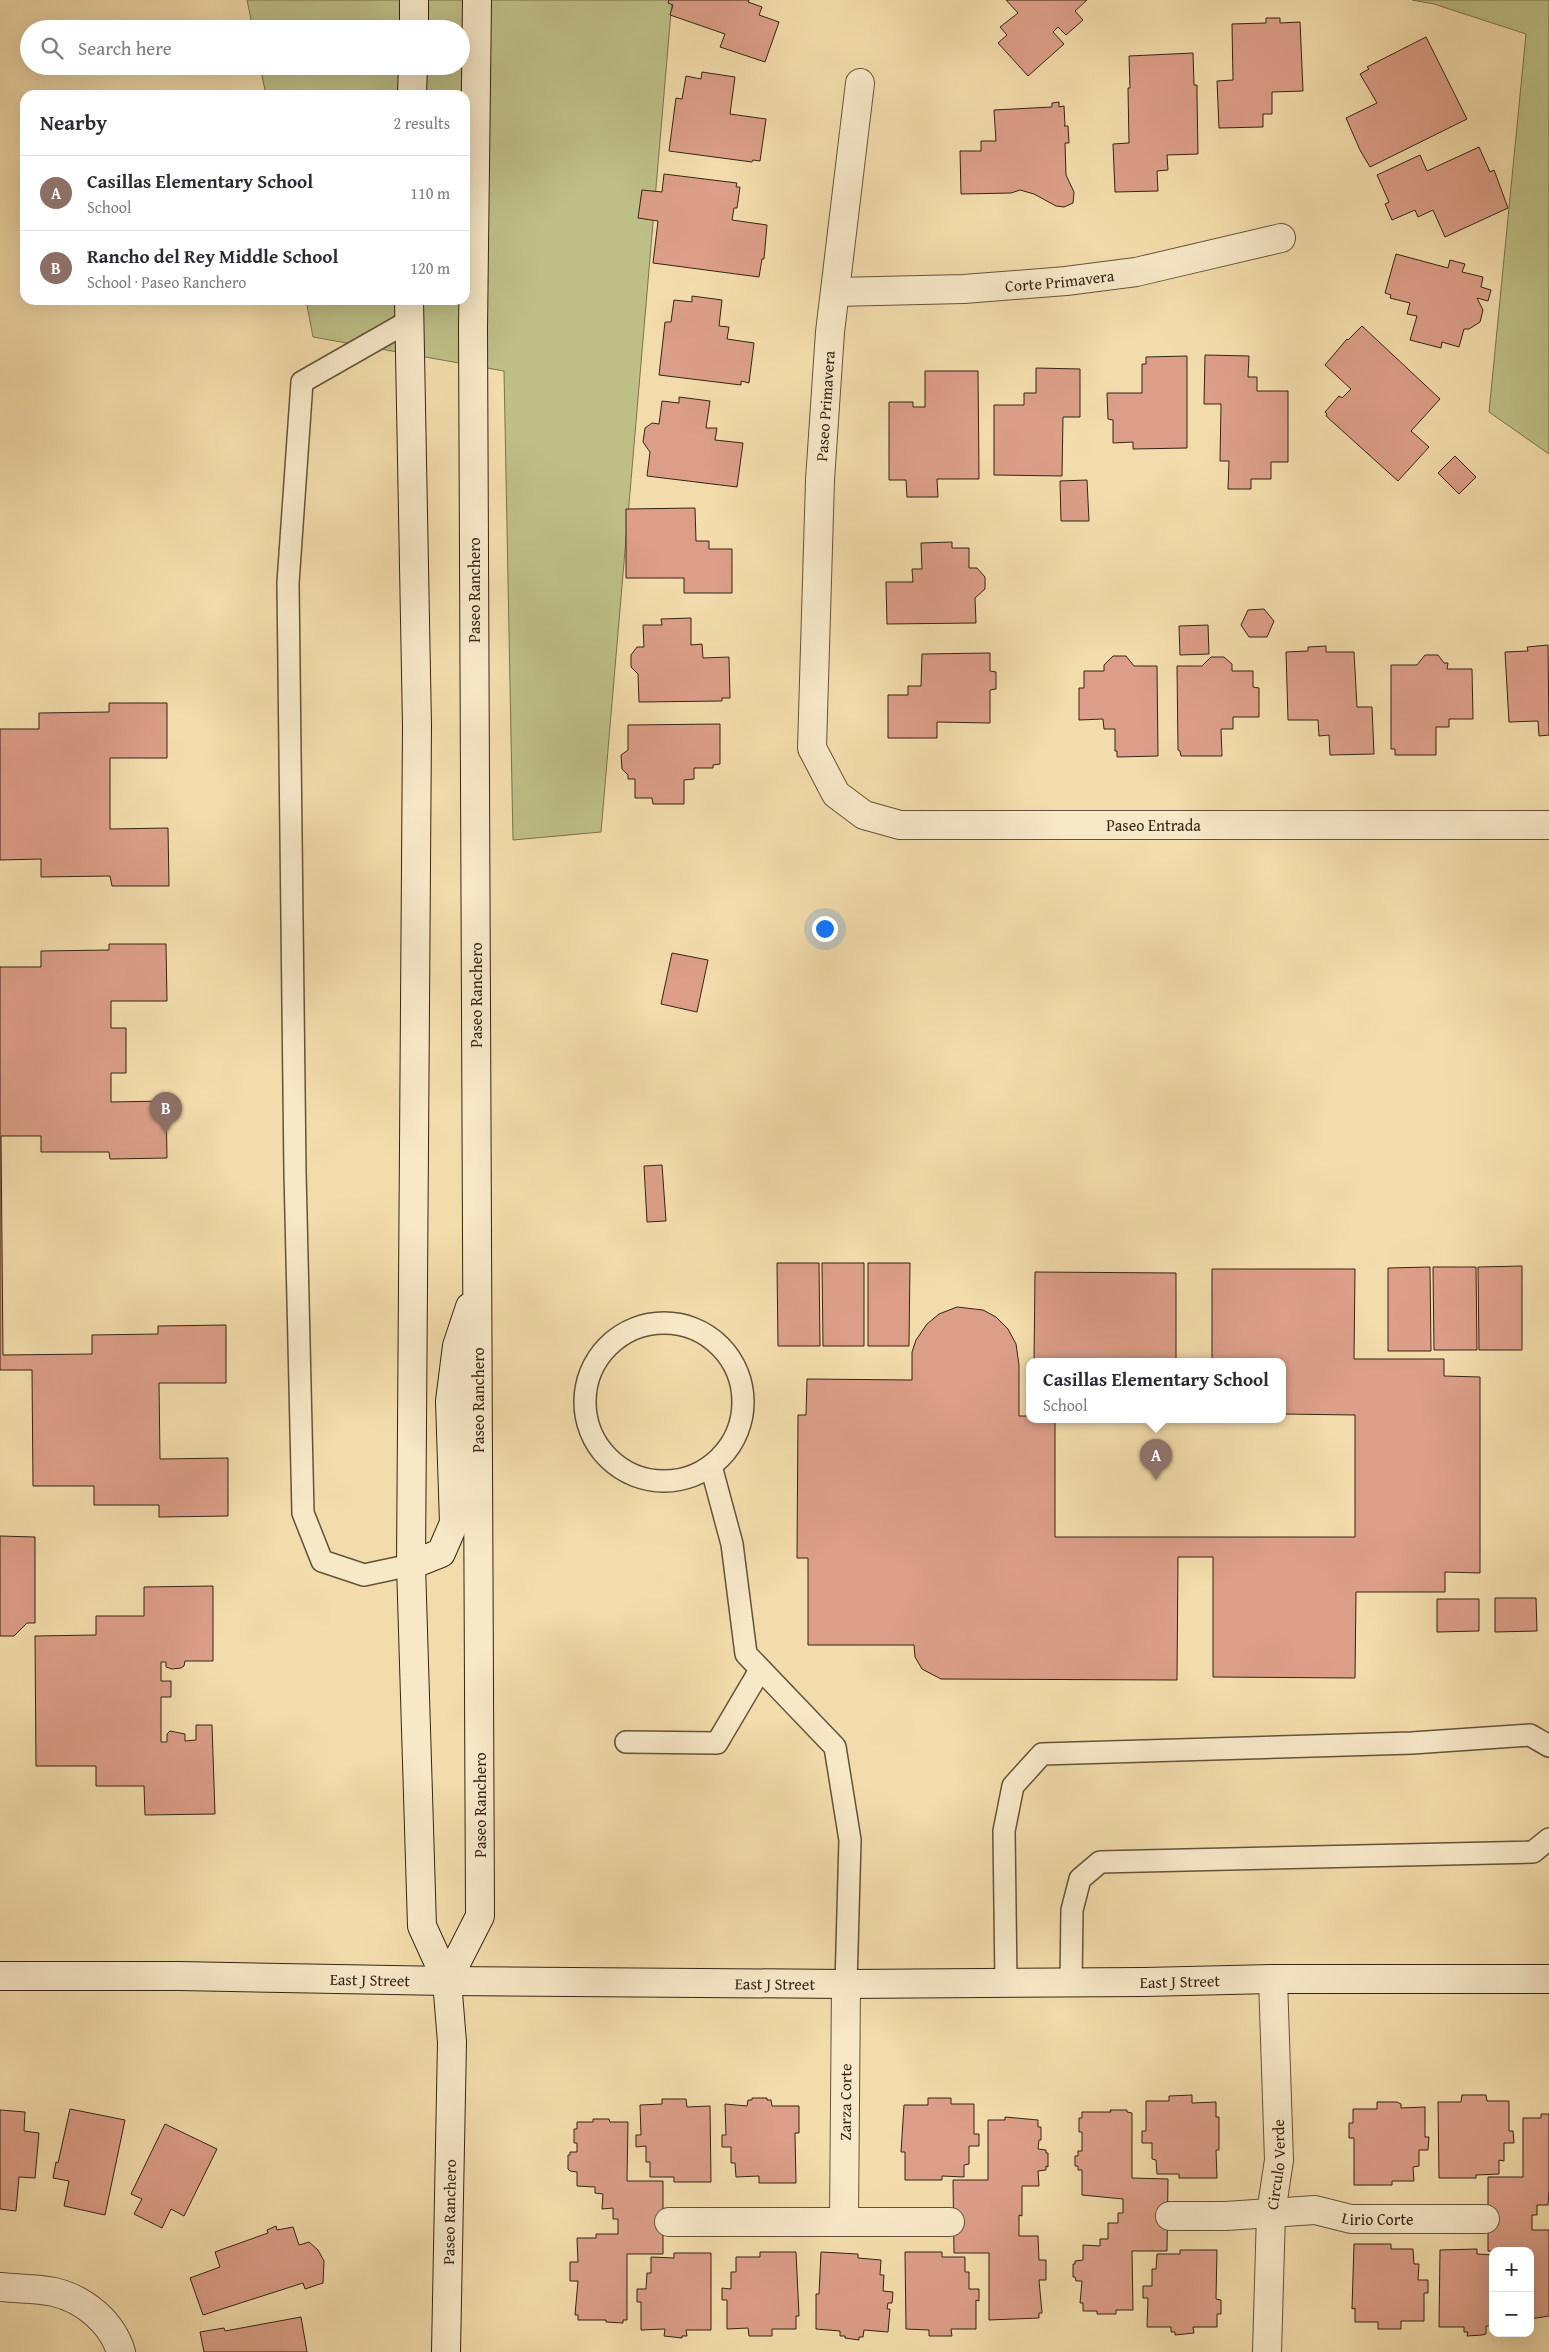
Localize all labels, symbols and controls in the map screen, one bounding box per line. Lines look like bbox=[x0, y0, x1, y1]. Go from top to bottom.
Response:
search box bbox=[20, 20, 470, 75]
icon: search bbox=[38, 34, 66, 62]
text: Search here bbox=[78, 34, 172, 62]
text: Nearby bbox=[40, 107, 107, 138]
text: 2 results bbox=[393, 111, 450, 135]
text: Casillas Elementary School bbox=[87, 167, 313, 195]
text: A bbox=[51, 181, 61, 205]
text: 110 m bbox=[410, 181, 450, 205]
text: School bbox=[87, 195, 131, 219]
text: Rancho del Rey Middle School bbox=[87, 242, 338, 270]
text: B bbox=[51, 256, 61, 280]
text: 120 m bbox=[410, 256, 450, 280]
street label: Corte Primavera bbox=[1004, 263, 1116, 298]
text: School · Paseo Ranchero bbox=[87, 270, 247, 294]
street label: Paseo Primavera bbox=[809, 349, 841, 462]
street label: Paseo Ranchero bbox=[462, 537, 486, 643]
street label: Paseo Entrada bbox=[1106, 813, 1201, 837]
your location bbox=[812, 916, 838, 942]
street label: Paseo Ranchero bbox=[464, 942, 488, 1048]
pin: B bbox=[150, 1092, 182, 1133]
street label: Paseo Ranchero bbox=[466, 1347, 490, 1453]
popup bbox=[1026, 1358, 1286, 1423]
text: Casillas Elementary School bbox=[1043, 1365, 1269, 1393]
text: School bbox=[1043, 1393, 1087, 1417]
pin: A bbox=[1140, 1439, 1172, 1480]
street label: Paseo Ranchero bbox=[468, 1752, 492, 1858]
street label: East J Street bbox=[330, 1967, 411, 1992]
street label: East J Street bbox=[1140, 1968, 1221, 1994]
street label: East J Street bbox=[735, 1971, 816, 1996]
street label: Zarza Corte bbox=[833, 2063, 857, 2141]
street label: Circulo Verde bbox=[1260, 2119, 1291, 2211]
street label: Paseo Ranchero bbox=[436, 2159, 462, 2265]
street label: Lirio Corte bbox=[1339, 2205, 1414, 2231]
map controls bbox=[1489, 2247, 1534, 2337]
button: + bbox=[1489, 2247, 1534, 2292]
button: − bbox=[1489, 2292, 1534, 2337]

